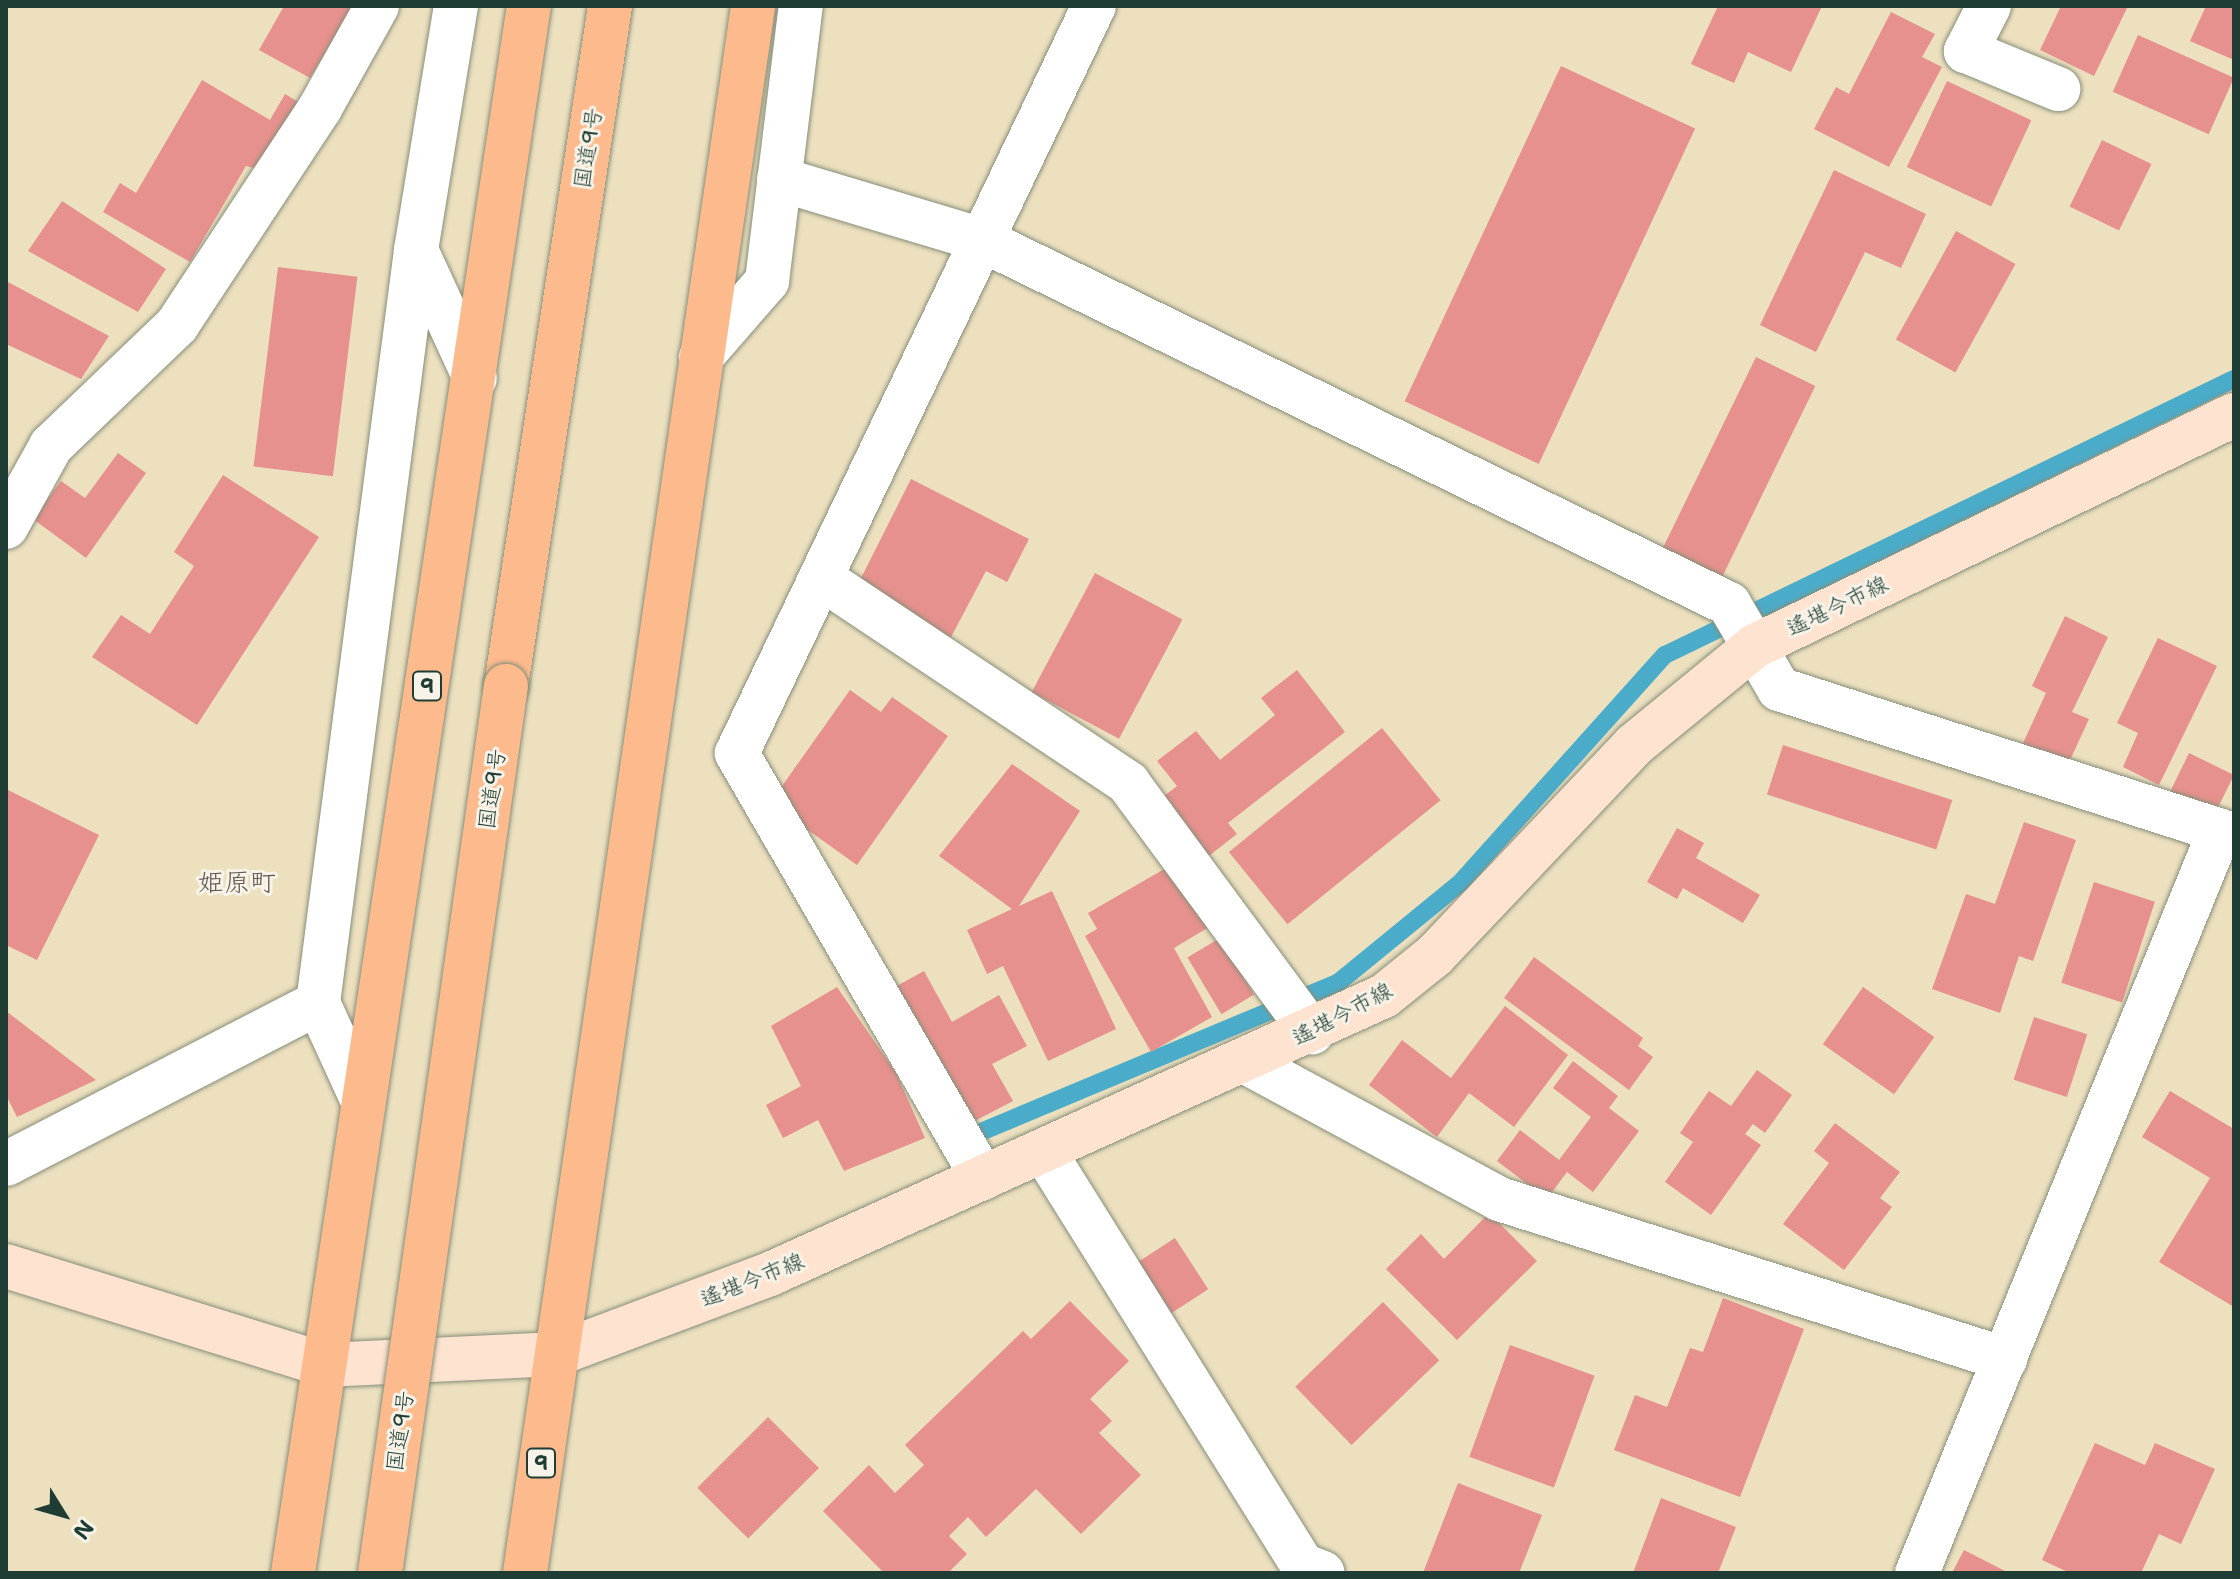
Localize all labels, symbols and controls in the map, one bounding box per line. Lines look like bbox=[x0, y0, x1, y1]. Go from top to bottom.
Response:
street label: 国道9号 bbox=[569, 106, 607, 190]
street label: 遙堪今市線 bbox=[1782, 570, 1892, 642]
road number: 9 bbox=[411, 670, 443, 702]
street label: 国道9号 bbox=[473, 747, 511, 831]
district label: 姫原町 bbox=[198, 866, 276, 898]
street label: 遙堪今市線 bbox=[1287, 977, 1397, 1051]
street label: 遙堪今市線 bbox=[696, 1247, 808, 1313]
street label: 国道9号 bbox=[381, 1389, 419, 1473]
road number: 9 bbox=[525, 1447, 557, 1479]
north arrow bbox=[24, 1475, 104, 1555]
text: N bbox=[67, 1514, 100, 1545]

